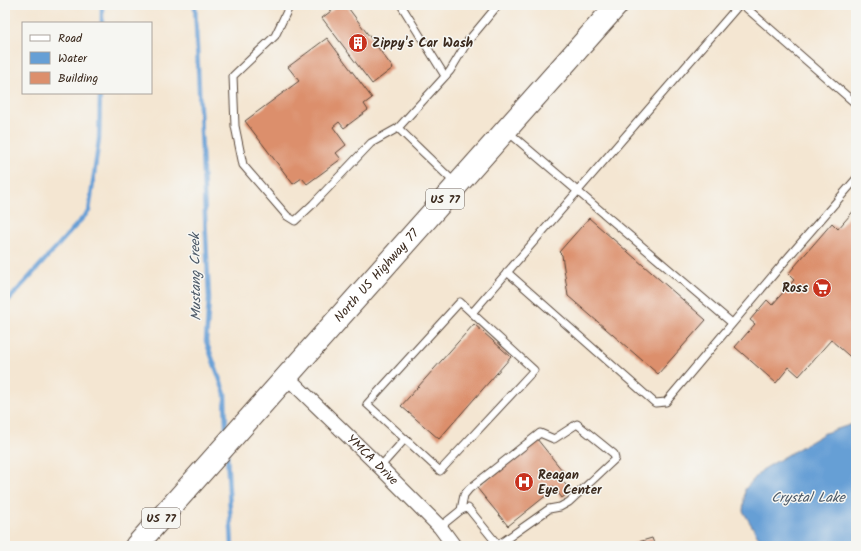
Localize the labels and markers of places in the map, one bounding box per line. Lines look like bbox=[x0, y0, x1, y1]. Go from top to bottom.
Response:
building icon: Zippy's Car Wash bbox=[347, 32, 369, 54]
place label: Zippy's Car Wash bbox=[372, 33, 473, 54]
supermarket icon: Ross bbox=[811, 277, 833, 299]
place label: Ross bbox=[782, 278, 808, 299]
place label: Reagan Eye Center bbox=[538, 465, 603, 501]
hospital icon: Reagan Eye Center bbox=[513, 471, 535, 493]

